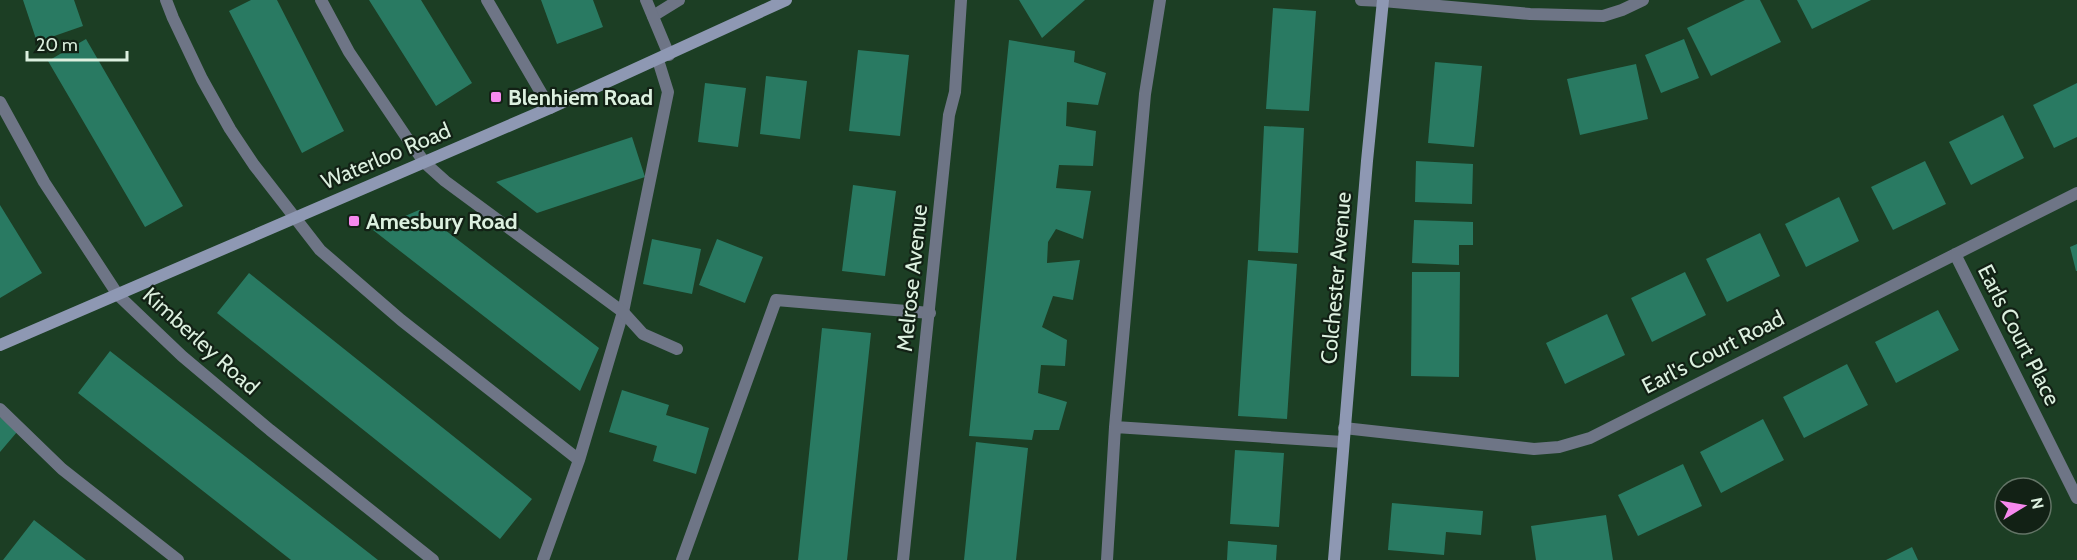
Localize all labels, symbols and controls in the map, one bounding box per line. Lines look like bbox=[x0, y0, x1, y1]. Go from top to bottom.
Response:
scale bar bbox=[27, 24, 128, 62]
text: 20 m bbox=[36, 34, 78, 56]
place label: Blenhiem Road bbox=[508, 84, 653, 111]
marker: Blenhiem Road bbox=[489, 90, 503, 104]
street label: Waterloo Road bbox=[317, 117, 455, 195]
street label: Colchester Avenue bbox=[1315, 191, 1357, 365]
street label: Melrose Avenue bbox=[891, 203, 933, 353]
place label: Amesbury Road bbox=[366, 208, 518, 235]
marker: Amesbury Road bbox=[347, 214, 361, 228]
street label: Earls Court Place bbox=[1972, 260, 2066, 410]
street label: Kimberley Road bbox=[137, 282, 265, 400]
street label: Earl's Court Road bbox=[1637, 305, 1789, 399]
north arrow bbox=[1993, 476, 2053, 536]
text: N bbox=[2027, 496, 2048, 511]

